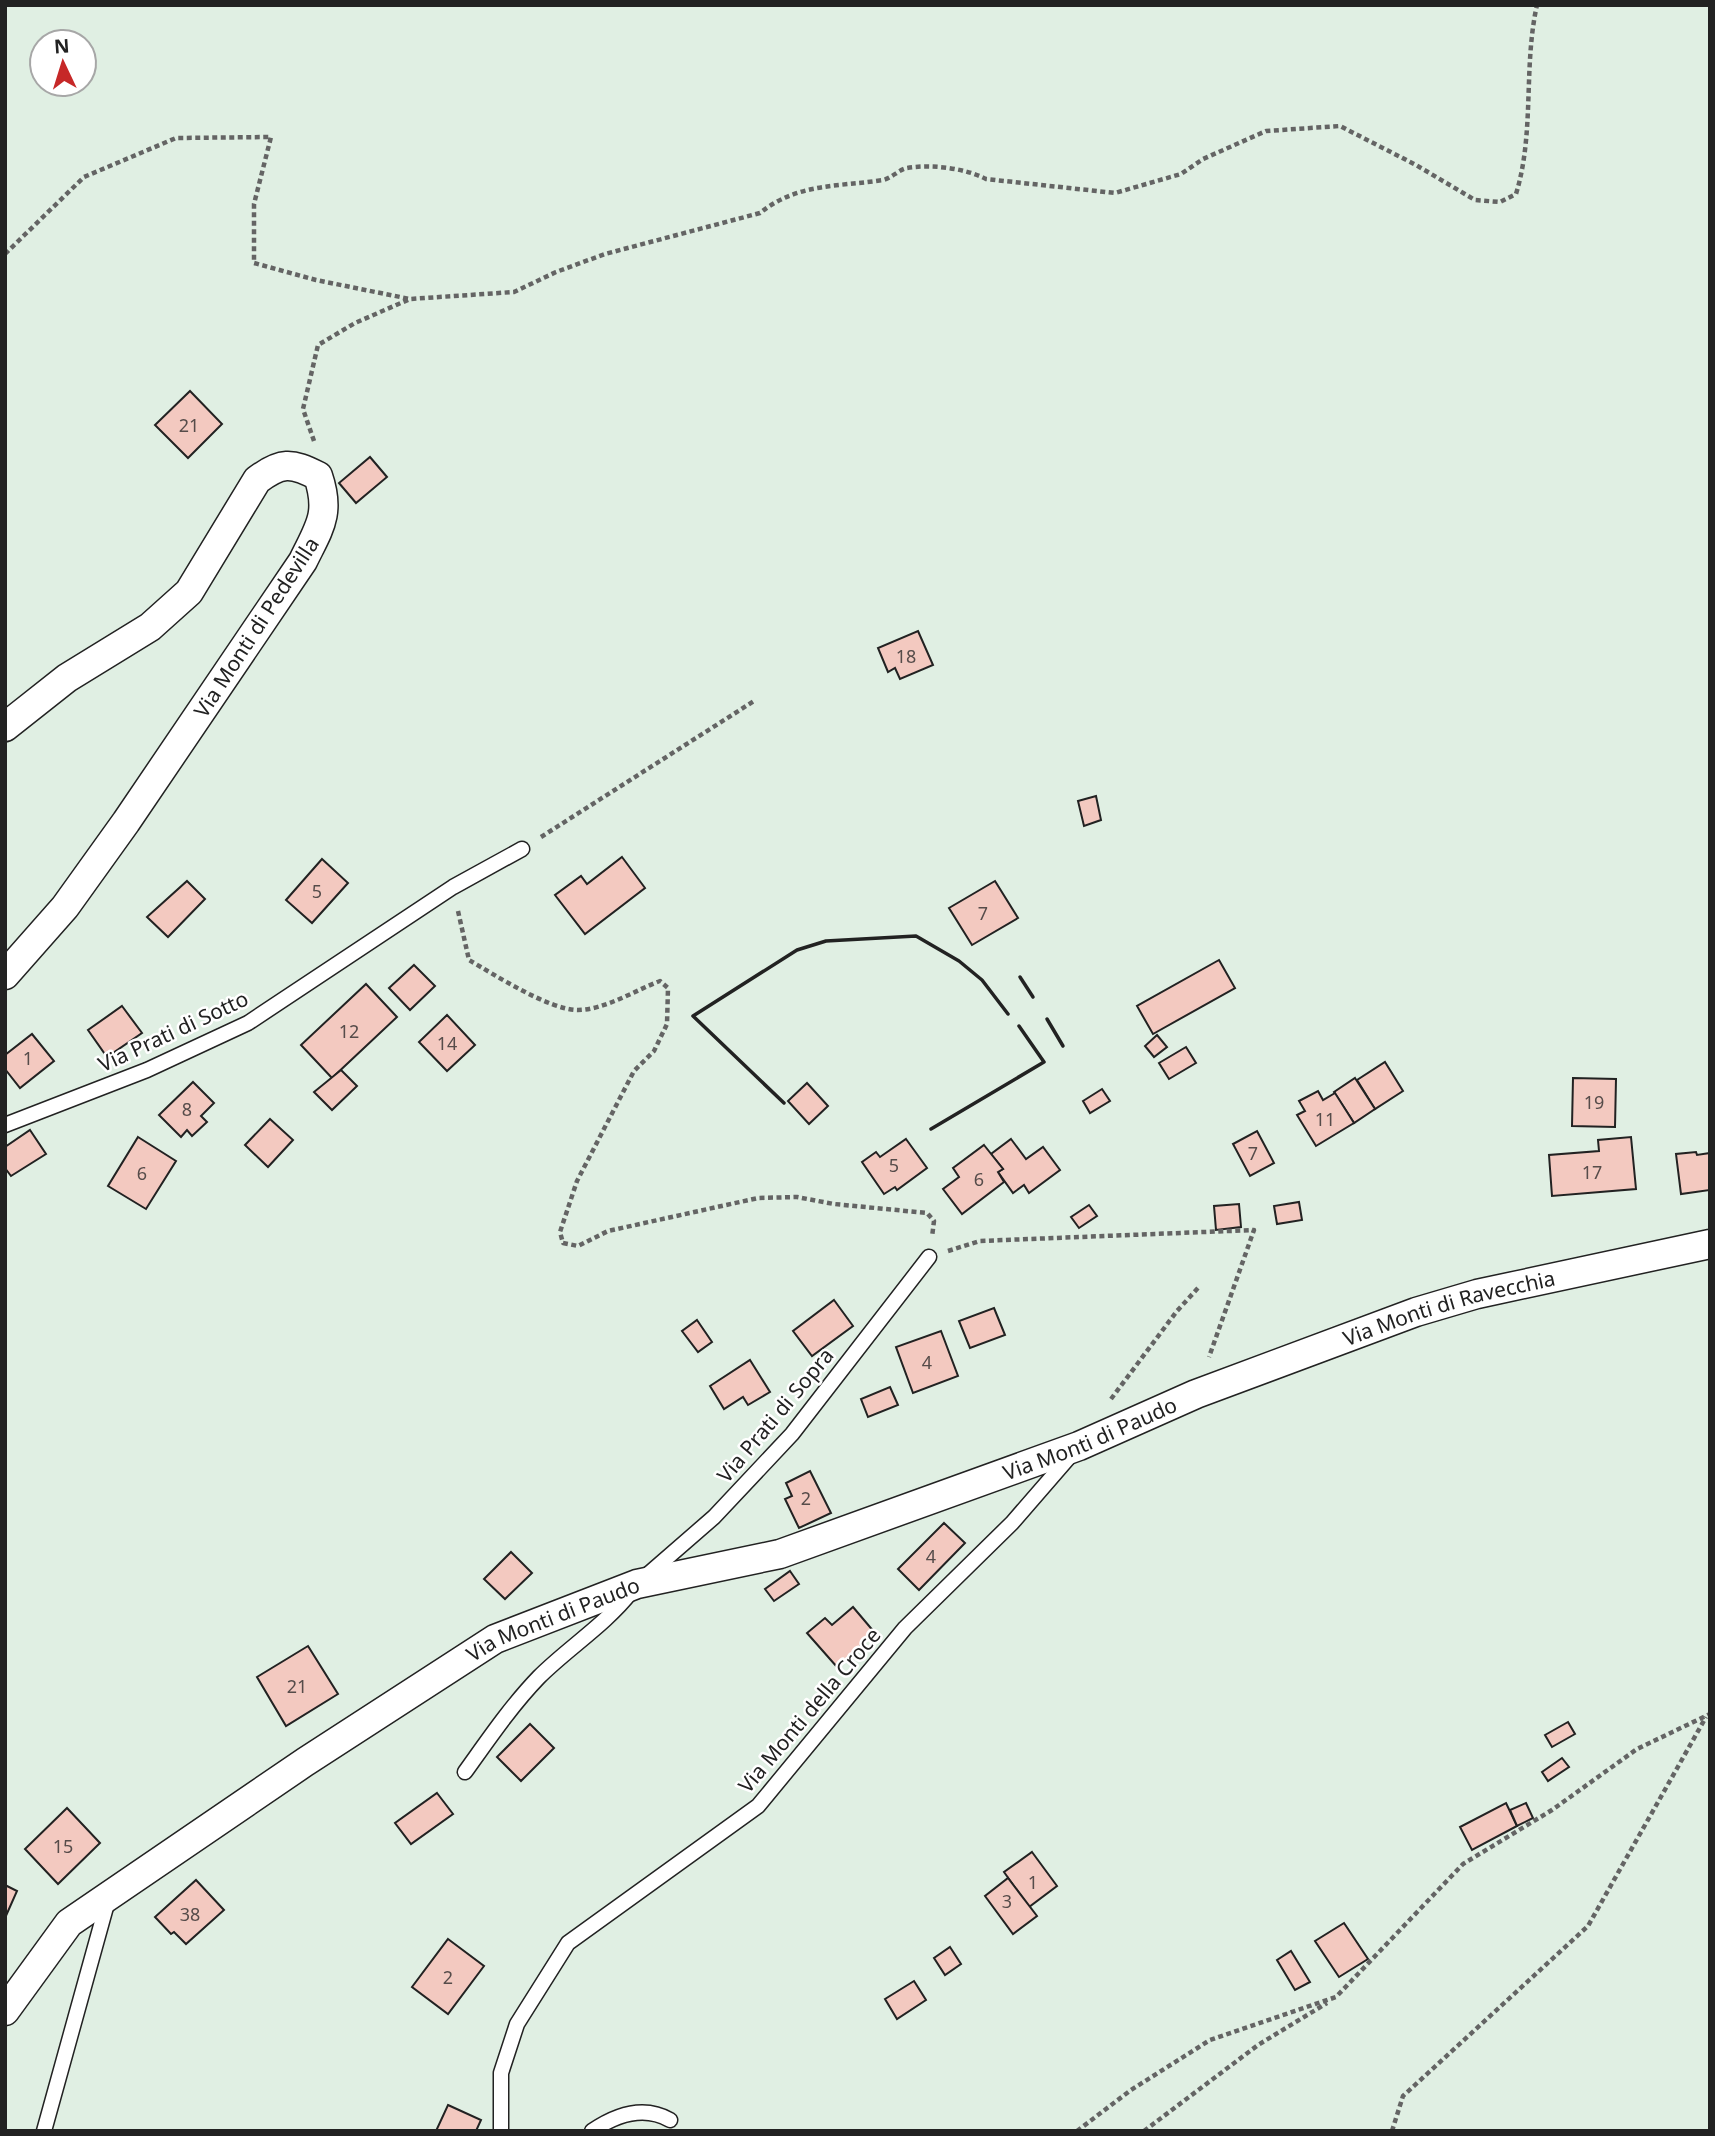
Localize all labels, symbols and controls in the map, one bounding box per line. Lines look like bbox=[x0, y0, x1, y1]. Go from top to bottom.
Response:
north arrow bbox=[28, 28, 98, 98]
text: N bbox=[53, 33, 70, 60]
house number: 21 bbox=[179, 413, 199, 437]
street label: Via Monti di Pedevilla bbox=[187, 531, 325, 723]
house number: 18 bbox=[896, 644, 916, 668]
house number: 5 bbox=[312, 879, 322, 903]
house number: 7 bbox=[978, 901, 988, 925]
street label: Via Prati di Sotto bbox=[94, 984, 252, 1078]
house number: 12 bbox=[339, 1019, 359, 1043]
house number: 14 bbox=[437, 1031, 457, 1055]
house number: 1 bbox=[23, 1046, 33, 1070]
house number: 19 bbox=[1584, 1090, 1604, 1114]
house number: 8 bbox=[182, 1097, 192, 1121]
house number: 11 bbox=[1315, 1107, 1335, 1131]
house number: 7 bbox=[1248, 1141, 1258, 1165]
house number: 5 bbox=[889, 1153, 899, 1177]
house number: 17 bbox=[1582, 1160, 1602, 1184]
house number: 6 bbox=[137, 1161, 147, 1185]
house number: 6 bbox=[974, 1167, 984, 1191]
street label: Via Monti di Ravecchia bbox=[1339, 1264, 1558, 1352]
street label: Via Prati di Sopra bbox=[710, 1342, 840, 1488]
house number: 4 bbox=[922, 1350, 932, 1374]
street label: Via Monti di Paudo bbox=[999, 1390, 1181, 1486]
house number: 2 bbox=[801, 1486, 811, 1510]
house number: 4 bbox=[926, 1544, 936, 1568]
street label: Via Monti di Paudo bbox=[461, 1570, 644, 1668]
street label: Via Monti della Croce bbox=[732, 1622, 886, 1798]
house number: 21 bbox=[287, 1674, 307, 1698]
house number: 15 bbox=[53, 1834, 73, 1858]
house number: 1 bbox=[1028, 1870, 1038, 1894]
house number: 3 bbox=[1002, 1889, 1012, 1913]
house number: 38 bbox=[180, 1902, 200, 1926]
house number: 2 bbox=[443, 1965, 453, 1989]

